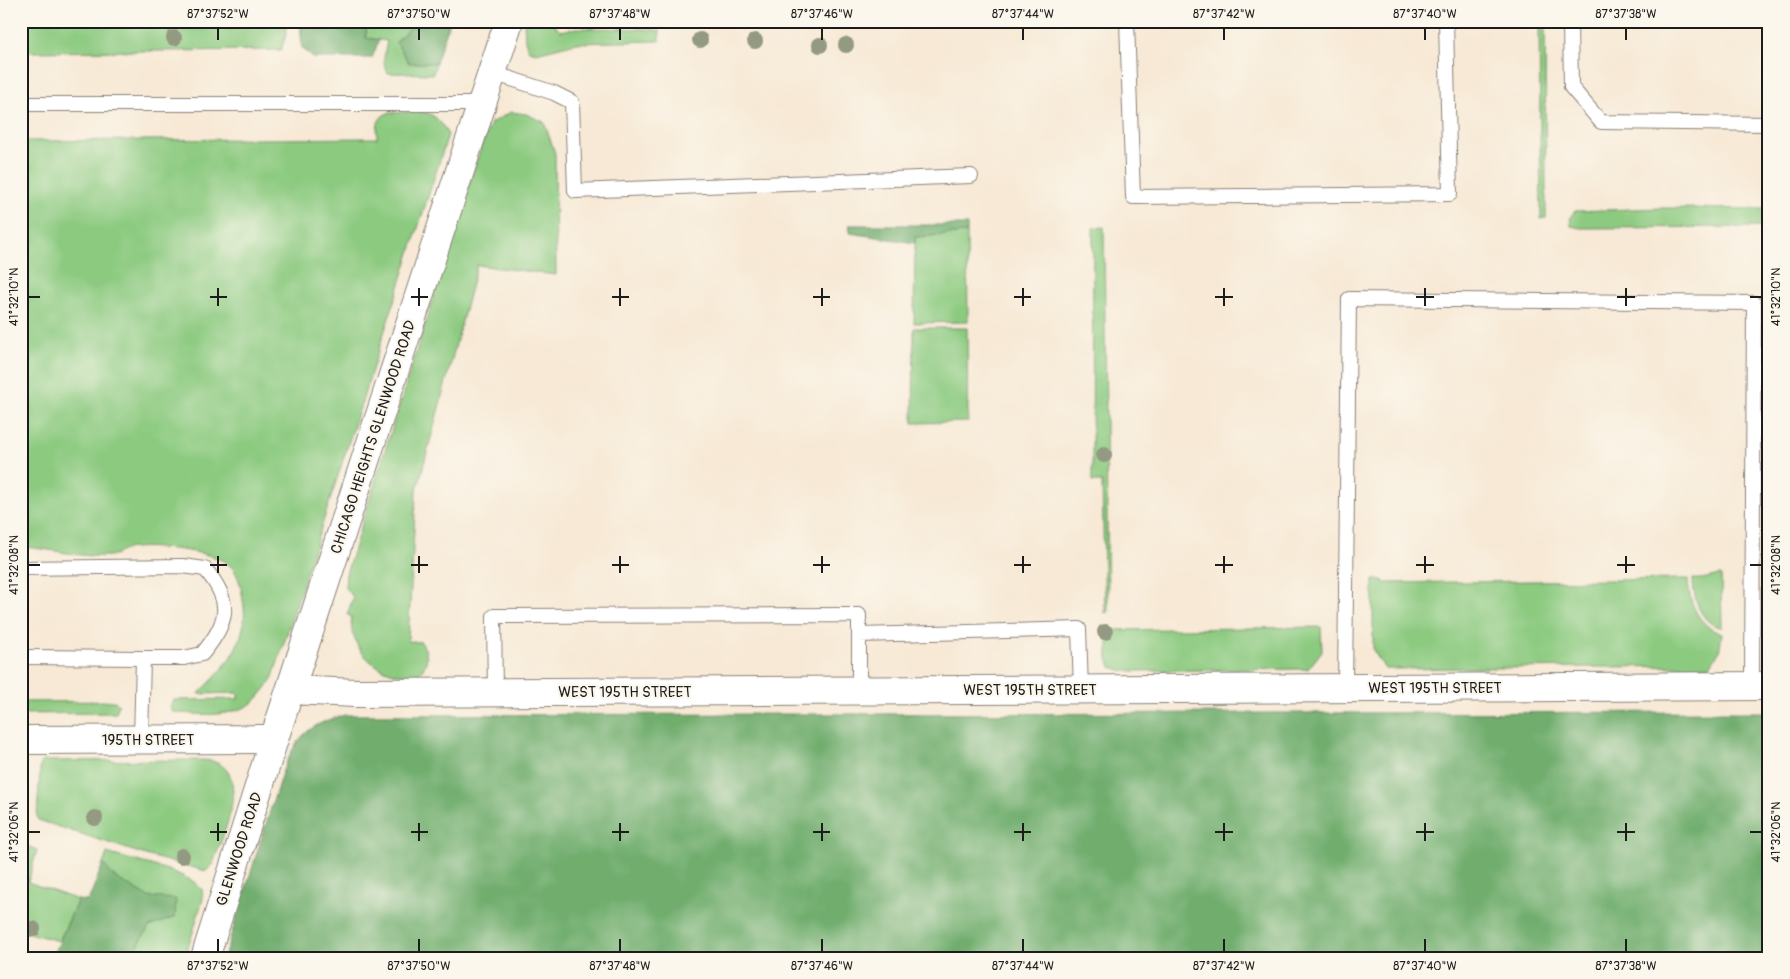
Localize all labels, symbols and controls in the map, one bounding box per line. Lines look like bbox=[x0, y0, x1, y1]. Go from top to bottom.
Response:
text: 87°37'52"W bbox=[187, 7, 249, 22]
text: 87°37'50"W bbox=[388, 7, 450, 22]
text: 87°37'48"W bbox=[589, 7, 651, 22]
text: 87°37'46"W bbox=[791, 7, 853, 22]
text: 87°37'44"W bbox=[992, 7, 1054, 22]
text: 87°37'42"W bbox=[1193, 7, 1255, 22]
text: 87°37'40"W bbox=[1393, 7, 1457, 22]
text: 87°37'38"W bbox=[1596, 7, 1656, 22]
text: 41°32'10"N bbox=[7, 268, 22, 326]
text: 41°32'10"N bbox=[1769, 268, 1784, 326]
street label: CHICAGO HEIGHTS GLENWOOD ROAD bbox=[327, 318, 420, 556]
text: 41°32'08"N bbox=[7, 535, 22, 595]
text: 41°32'08"N bbox=[1769, 535, 1784, 595]
street label: WEST 195TH STREET bbox=[1368, 679, 1502, 698]
street label: WEST 195TH STREET bbox=[963, 681, 1097, 700]
street label: WEST 195TH STREET bbox=[558, 683, 692, 702]
street label: 195TH STREET bbox=[102, 731, 194, 750]
street label: GLENWOOD ROAD bbox=[212, 790, 267, 908]
text: 41°32'06"N bbox=[7, 802, 22, 862]
text: 41°32'06"N bbox=[1769, 802, 1784, 862]
text: 87°37'52"W bbox=[187, 959, 249, 974]
text: 87°37'50"W bbox=[388, 959, 450, 974]
text: 87°37'48"W bbox=[589, 959, 651, 974]
text: 87°37'46"W bbox=[791, 959, 853, 974]
text: 87°37'44"W bbox=[992, 959, 1054, 974]
text: 87°37'42"W bbox=[1193, 959, 1255, 974]
text: 87°37'40"W bbox=[1393, 959, 1457, 974]
text: 87°37'38"W bbox=[1596, 959, 1656, 974]

